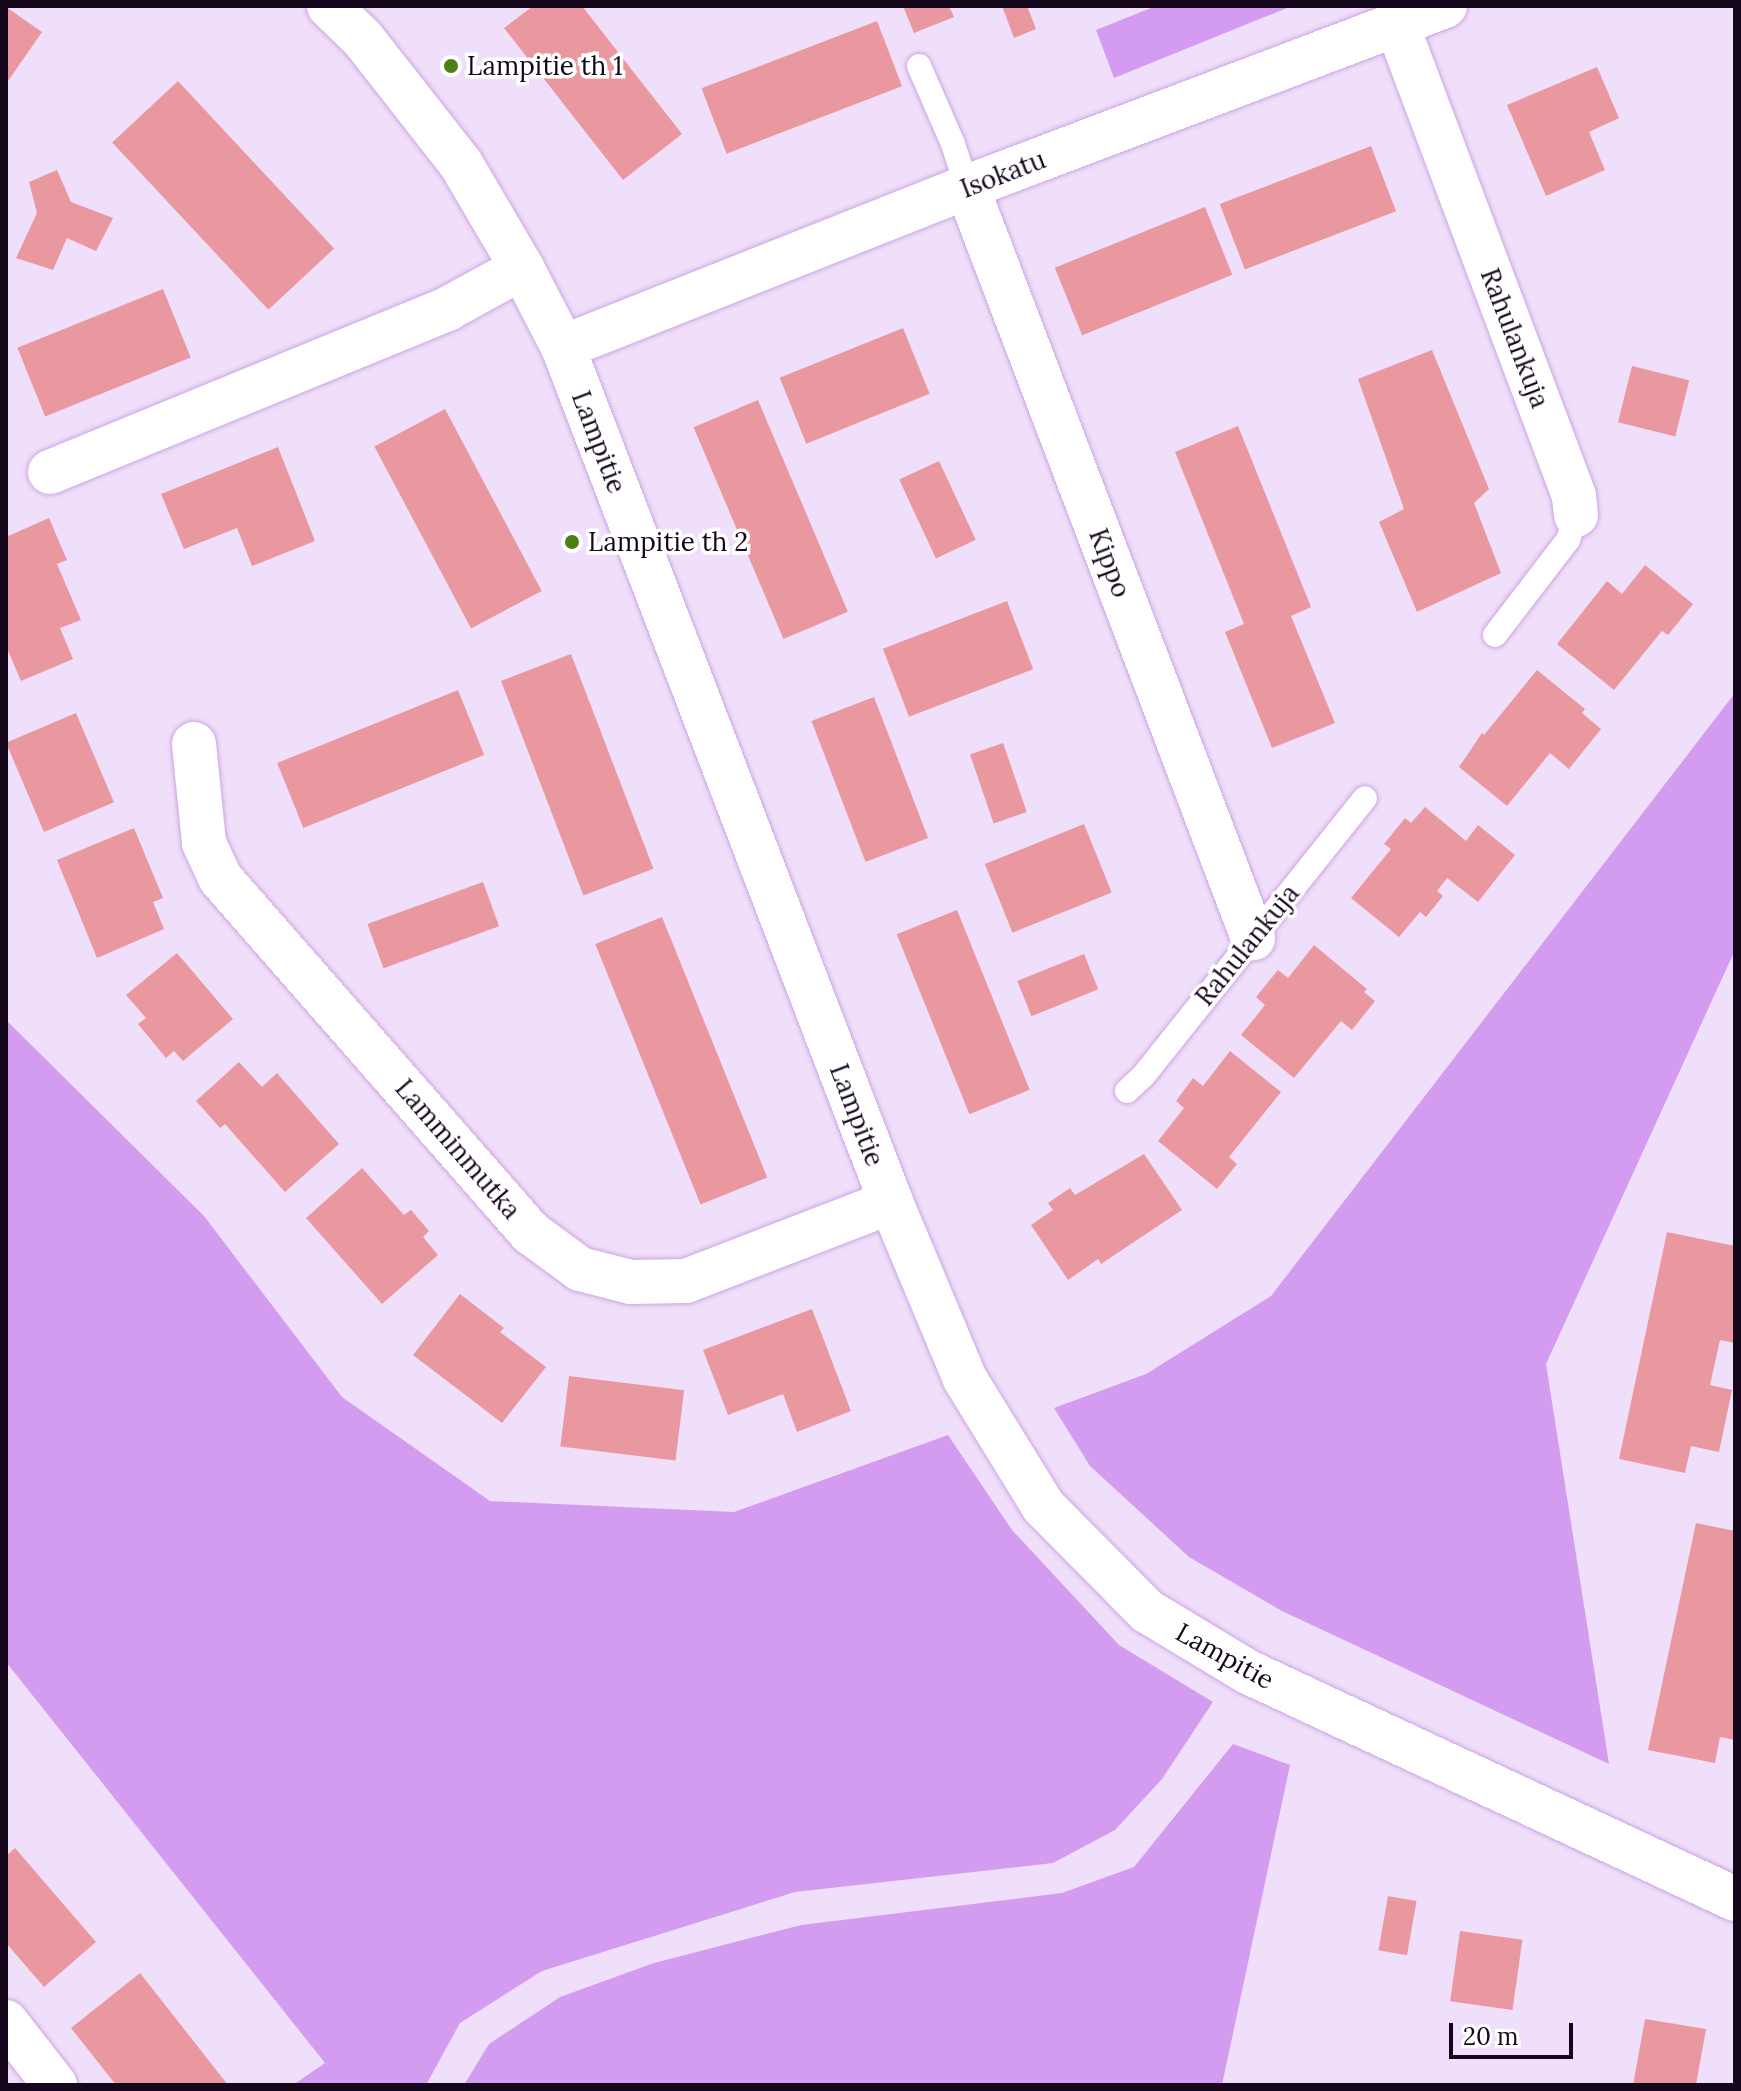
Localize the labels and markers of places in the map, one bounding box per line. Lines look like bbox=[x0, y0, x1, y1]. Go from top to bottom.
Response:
place label: Lampitie th 1 bbox=[467, 50, 623, 82]
marker: Lampitie th 1 bbox=[442, 57, 460, 75]
place label: Lampitie th 2 bbox=[588, 526, 748, 558]
marker: Lampitie th 2 bbox=[563, 533, 581, 551]

